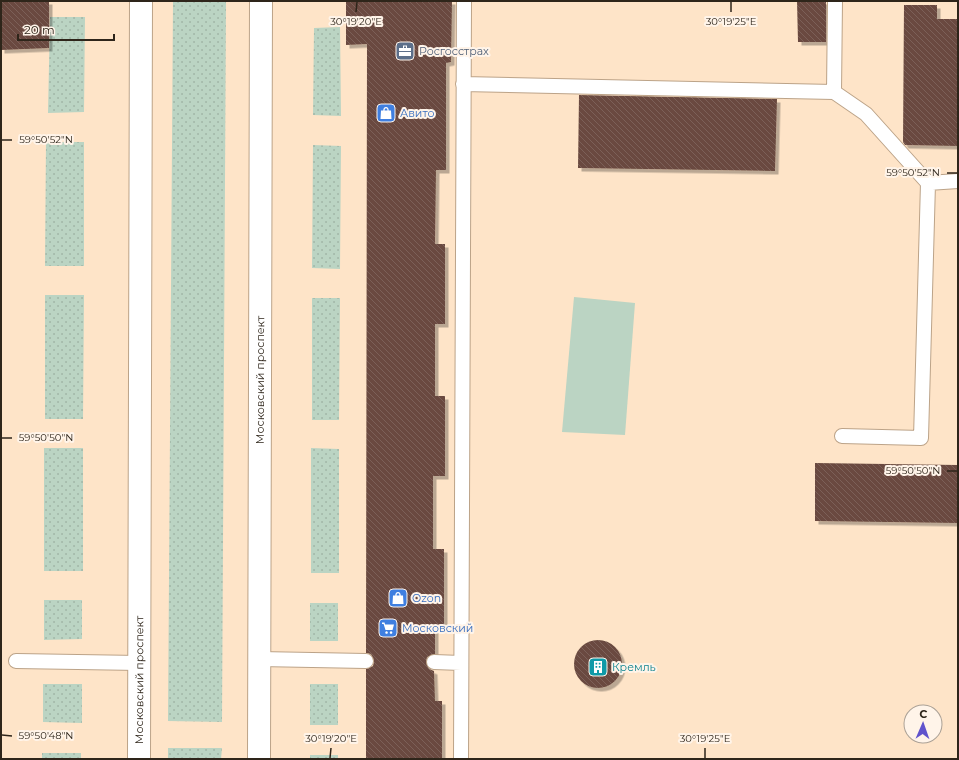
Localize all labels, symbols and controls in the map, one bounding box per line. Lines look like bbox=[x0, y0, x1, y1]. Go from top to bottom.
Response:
text: 30°19'20"E bbox=[330, 15, 382, 28]
text: 30°19'25"E bbox=[706, 15, 757, 28]
scale bar bbox=[18, 16, 114, 42]
text: 20 m bbox=[24, 22, 55, 37]
office icon: Росгосстрах bbox=[394, 40, 416, 62]
place label: Росгосстрах bbox=[419, 44, 489, 58]
shop icon: Авито bbox=[375, 102, 397, 124]
place label: Авито bbox=[400, 106, 434, 120]
text: 59°50'52"N bbox=[19, 133, 73, 146]
text: 59°50'52"N bbox=[886, 166, 940, 179]
street label: Московский проспект bbox=[253, 315, 267, 444]
text: 59°50'50"N bbox=[19, 431, 73, 444]
text: 59°50'50"N bbox=[886, 464, 940, 477]
shop icon: Ozon bbox=[387, 587, 409, 609]
place label: Ozon bbox=[412, 591, 441, 605]
street label: Московский проспект bbox=[132, 615, 146, 744]
supermarket icon: Московский bbox=[377, 617, 399, 639]
place label: Московский bbox=[402, 621, 473, 635]
building icon: Кремль bbox=[587, 656, 609, 678]
place label: Кремль bbox=[612, 660, 656, 674]
north arrow bbox=[903, 704, 943, 744]
text: С bbox=[919, 707, 928, 721]
text: 59°50'48"N bbox=[19, 729, 74, 742]
text: 30°19'20"E bbox=[305, 732, 357, 745]
text: 30°19'25"E bbox=[680, 732, 731, 745]

